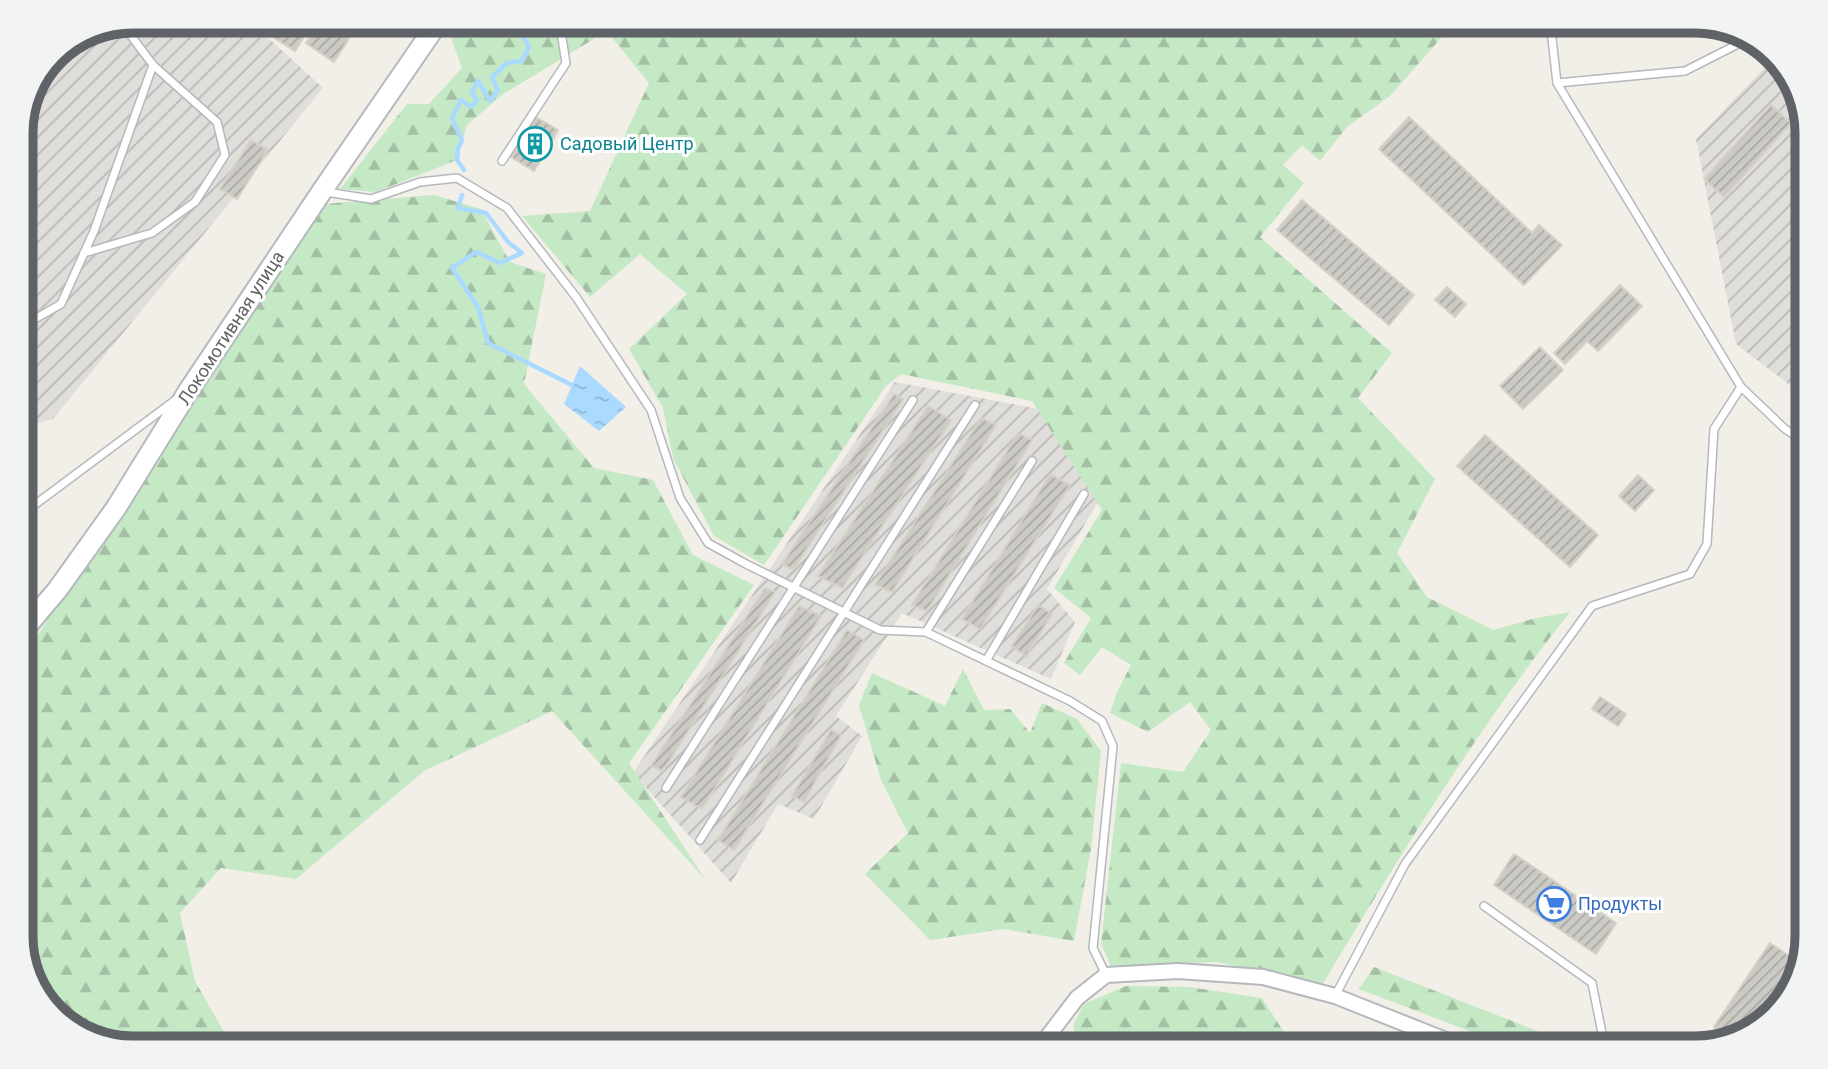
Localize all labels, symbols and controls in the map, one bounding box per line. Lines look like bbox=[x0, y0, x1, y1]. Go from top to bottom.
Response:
building icon: Садовый Центр bbox=[516, 125, 554, 163]
place label: Садовый Центр bbox=[560, 133, 694, 154]
street label: Локомотивная улица bbox=[173, 247, 288, 409]
supermarket icon: Продукты bbox=[1535, 885, 1573, 923]
place label: Продукты bbox=[1578, 893, 1662, 914]

